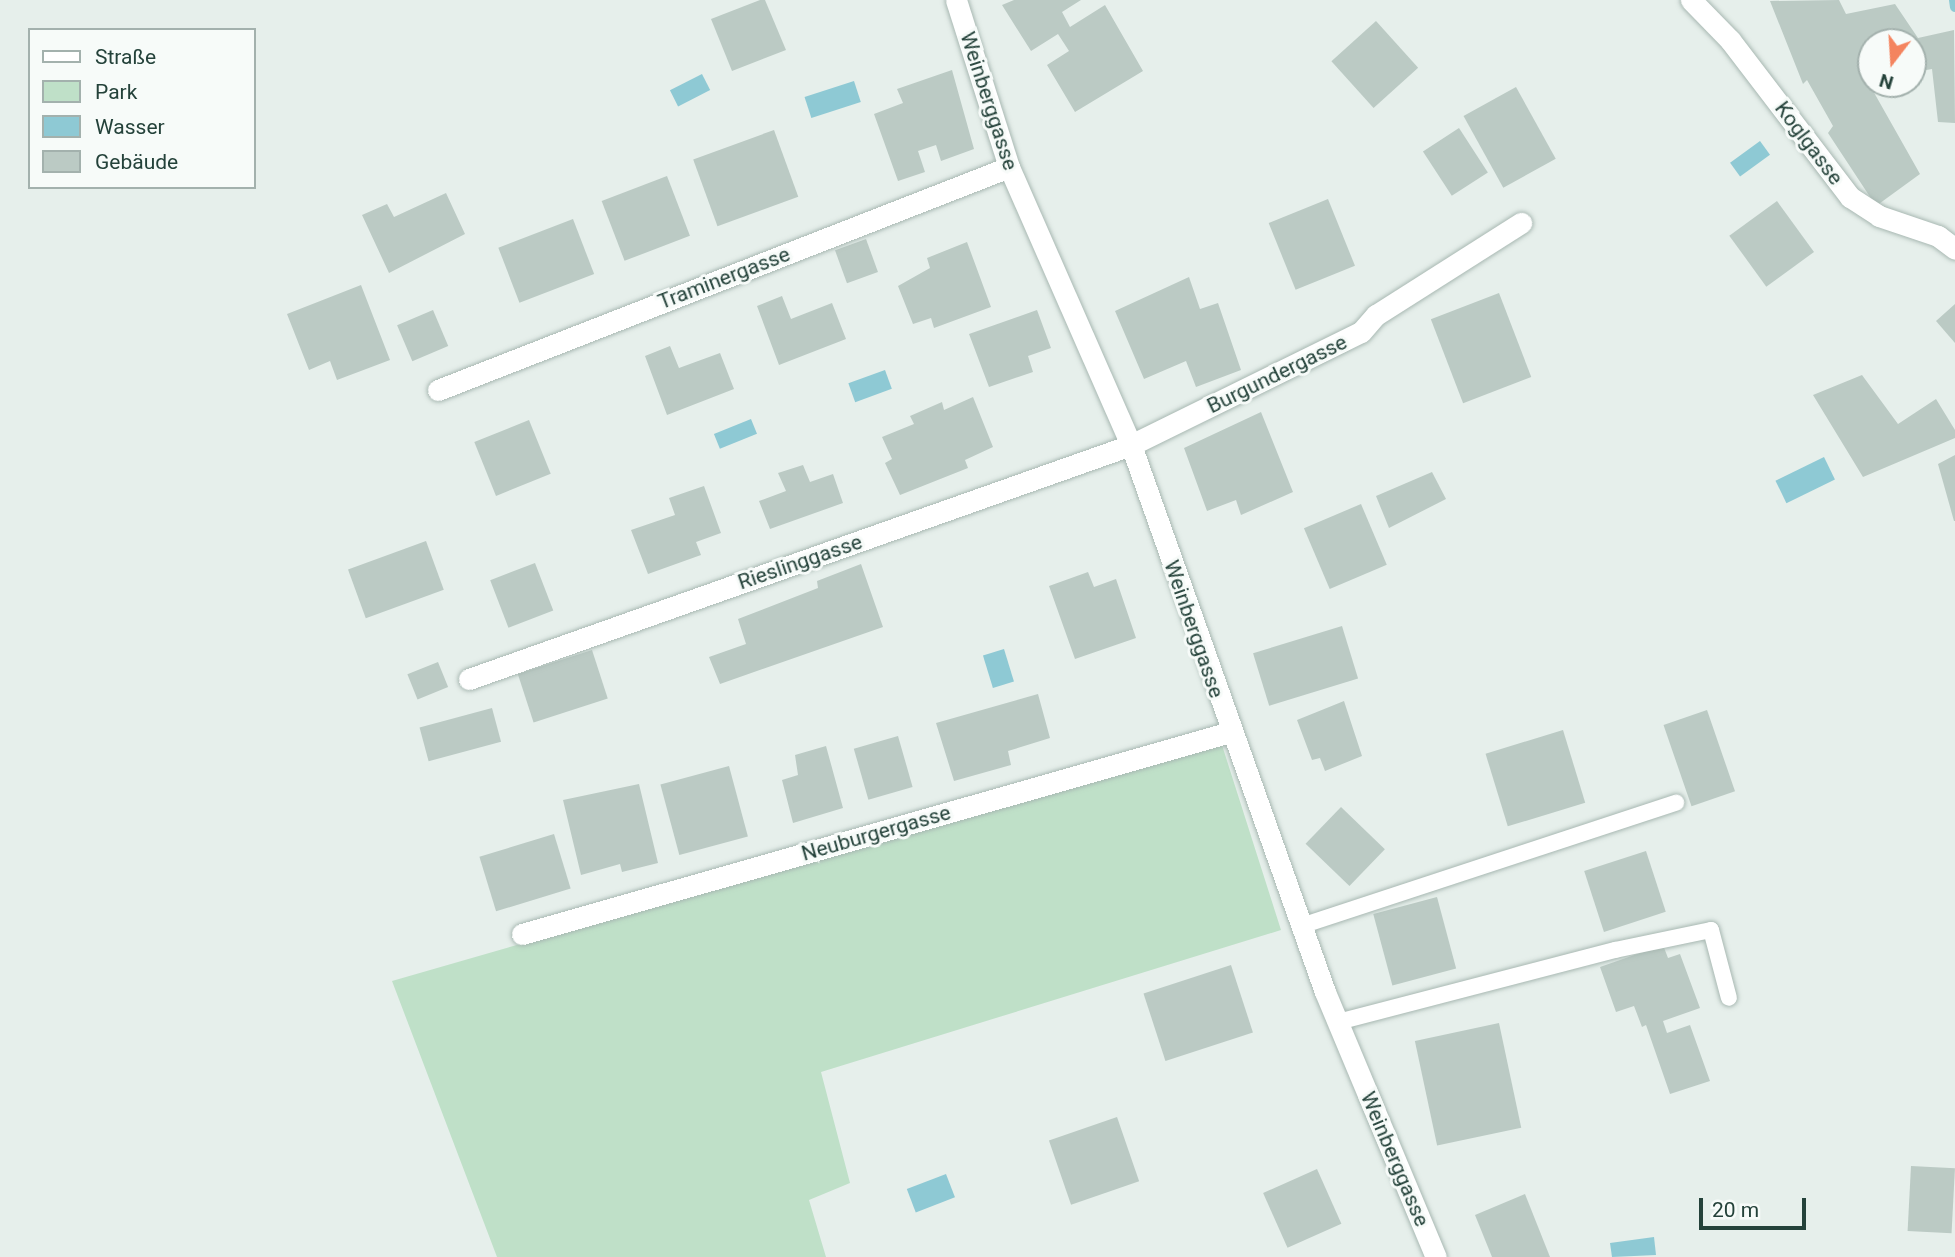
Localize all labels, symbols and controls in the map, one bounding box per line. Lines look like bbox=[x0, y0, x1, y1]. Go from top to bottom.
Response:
legend bbox=[28, 28, 256, 189]
north arrow bbox=[1857, 28, 1927, 98]
street label: Weinberggasse bbox=[955, 29, 1023, 173]
text: Straße bbox=[95, 45, 156, 69]
text: N bbox=[1877, 69, 1896, 95]
text: Park bbox=[95, 80, 137, 104]
street label: Koglgasse bbox=[1770, 96, 1848, 190]
text: Wasser bbox=[95, 115, 165, 139]
text: Gebäude bbox=[95, 150, 178, 174]
street label: Traminergasse bbox=[655, 241, 793, 315]
street label: Burgundergasse bbox=[1203, 329, 1351, 419]
street label: Rieslinggasse bbox=[735, 529, 865, 595]
street label: Weinberggasse bbox=[1159, 557, 1229, 701]
street label: Neuburgergasse bbox=[799, 800, 953, 866]
street label: Weinberggasse bbox=[1355, 1088, 1435, 1230]
scale bar bbox=[1703, 1184, 1810, 1228]
text: 20 m bbox=[1712, 1198, 1759, 1222]

